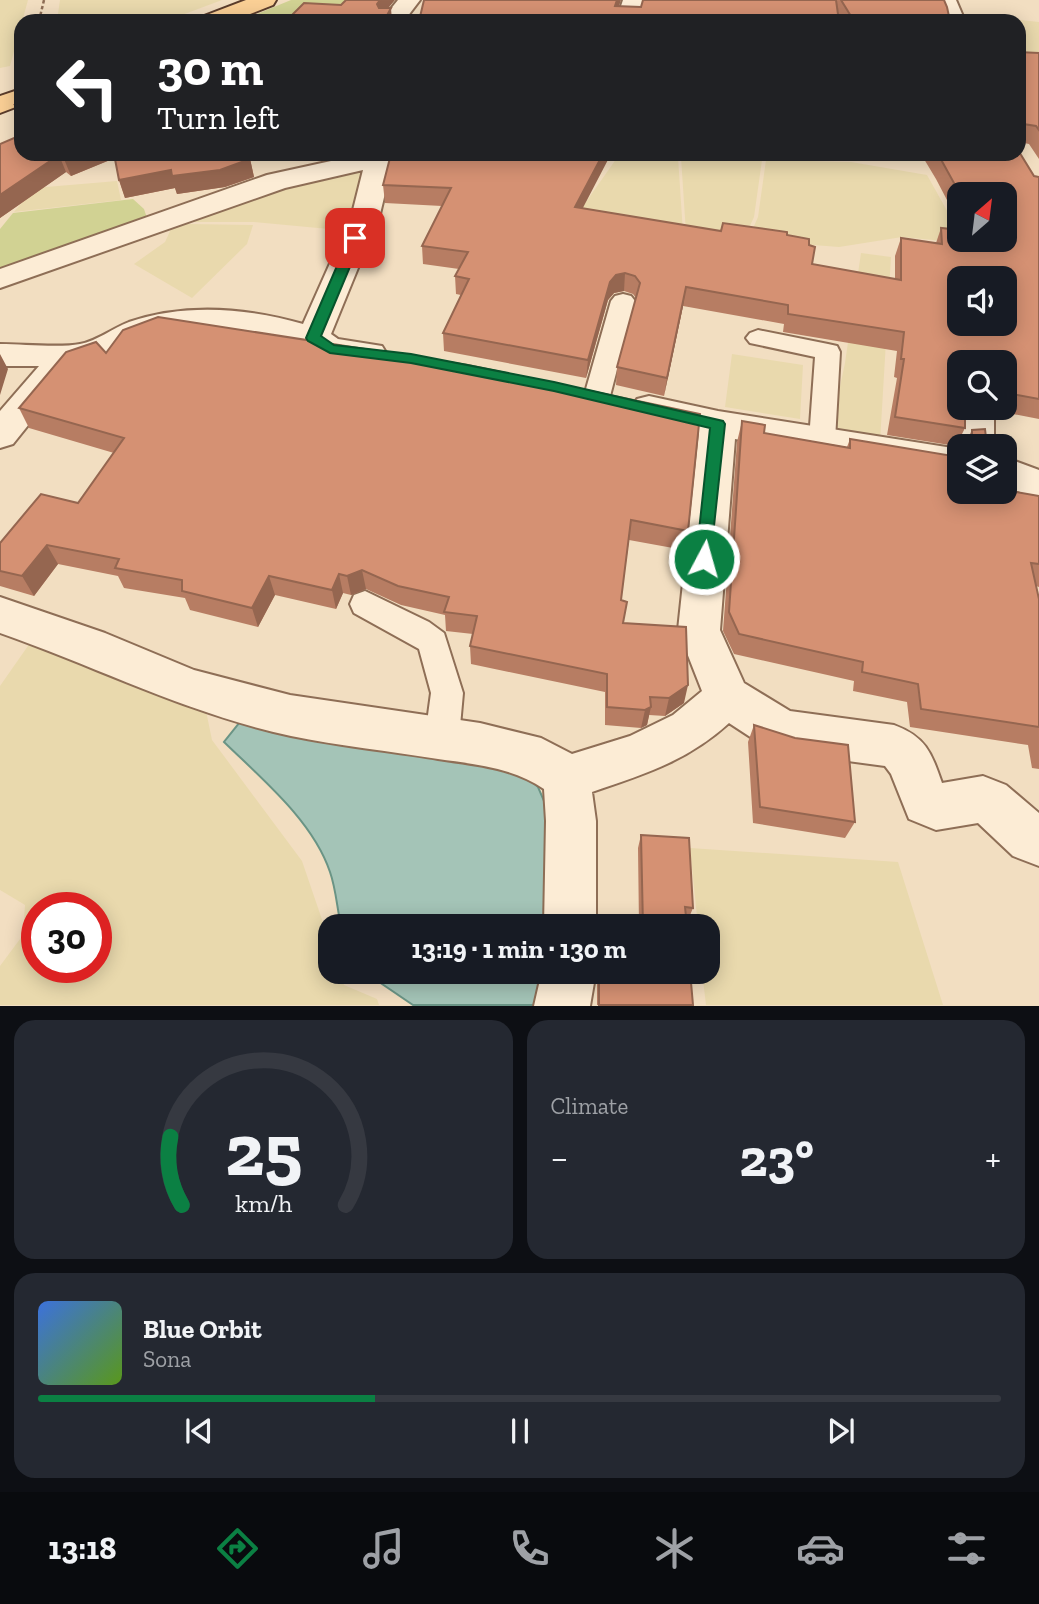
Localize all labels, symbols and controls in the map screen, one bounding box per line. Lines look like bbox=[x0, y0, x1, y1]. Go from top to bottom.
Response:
text: 30 m bbox=[157, 39, 263, 98]
icon: left bbox=[42, 42, 133, 133]
text: Turn left bbox=[157, 99, 279, 137]
north arrow bbox=[947, 182, 1017, 252]
map controls bbox=[947, 182, 1017, 504]
pin bbox=[325, 208, 385, 268]
icon: arrive bbox=[336, 219, 374, 257]
button: sound bbox=[947, 266, 1017, 336]
button: search bbox=[947, 350, 1017, 420]
button: layers bbox=[947, 434, 1017, 504]
position arrow bbox=[667, 522, 741, 596]
speed limit sign: 30 bbox=[21, 892, 112, 983]
text: 13:19 · 1 min · 130 m bbox=[412, 933, 626, 965]
text: Climate bbox=[551, 1092, 628, 1120]
text: 25 bbox=[225, 1107, 302, 1195]
text: 23° bbox=[739, 1127, 814, 1189]
text: − bbox=[551, 1135, 568, 1181]
text: + bbox=[985, 1135, 1001, 1181]
text: km/h bbox=[235, 1188, 292, 1218]
text: Blue Orbit bbox=[143, 1313, 262, 1345]
text: Sona bbox=[143, 1345, 191, 1373]
icon: previous bbox=[180, 1412, 218, 1450]
icon: pause bbox=[501, 1412, 539, 1450]
icon: next bbox=[822, 1412, 860, 1450]
icon: directions bbox=[213, 1524, 262, 1573]
icon: music bbox=[359, 1524, 408, 1573]
icon: phone bbox=[505, 1524, 554, 1573]
icon: climate bbox=[650, 1524, 699, 1573]
icon: car bbox=[796, 1524, 845, 1573]
icon: filters bbox=[942, 1524, 991, 1573]
text: 13:18 bbox=[48, 1529, 116, 1567]

